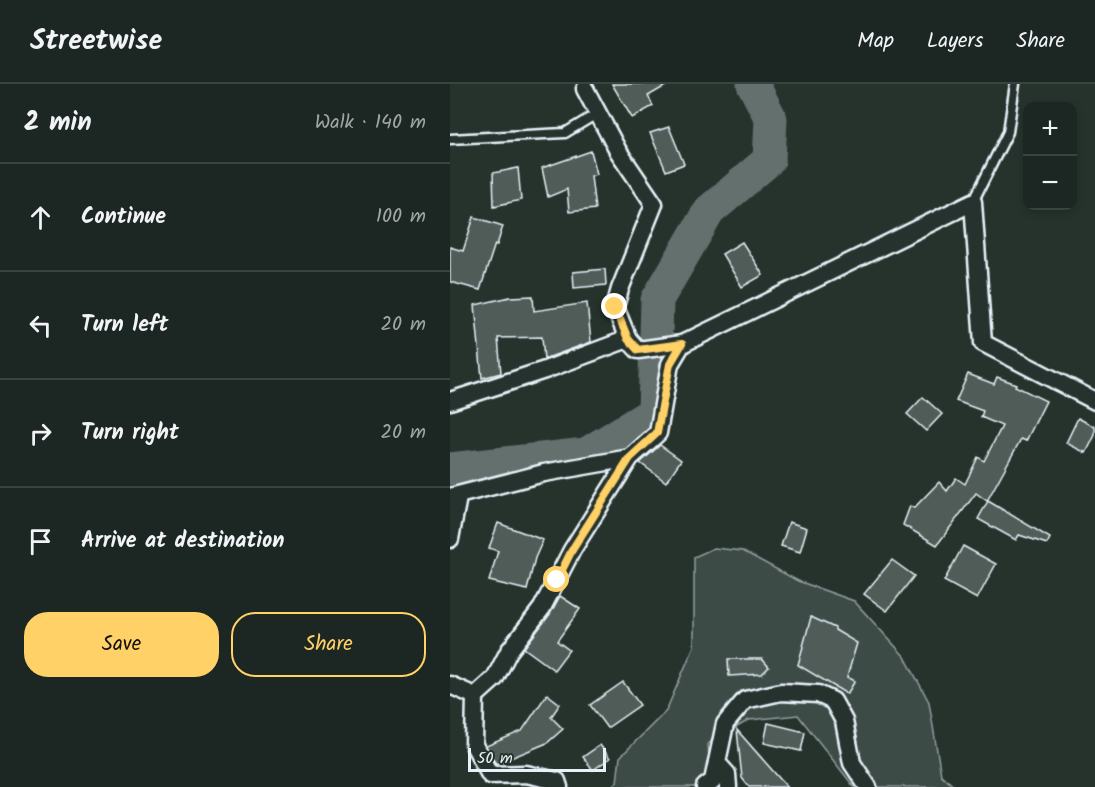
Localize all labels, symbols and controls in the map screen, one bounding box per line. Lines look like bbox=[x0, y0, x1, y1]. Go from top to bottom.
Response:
text: Streetwise bbox=[30, 19, 162, 64]
text: Map bbox=[857, 25, 894, 58]
text: Layers bbox=[927, 25, 983, 58]
text: Share bbox=[1016, 25, 1065, 58]
text: 2 min bbox=[24, 102, 92, 144]
map controls bbox=[1023, 102, 1077, 210]
button: + bbox=[1023, 102, 1077, 156]
text: Walk · 140 m bbox=[315, 107, 426, 139]
button: − bbox=[1023, 156, 1077, 210]
text: Continue bbox=[81, 200, 166, 235]
icon: ahead bbox=[24, 201, 57, 234]
text: 100 m bbox=[376, 201, 426, 233]
route end bbox=[601, 293, 627, 319]
text: Turn left bbox=[81, 308, 168, 343]
icon: left bbox=[24, 309, 57, 342]
text: 20 m bbox=[380, 309, 426, 341]
text: Turn right bbox=[81, 416, 179, 451]
icon: right bbox=[24, 417, 57, 450]
text: 20 m bbox=[380, 417, 426, 449]
text: Arrive at destination bbox=[81, 524, 284, 559]
icon: arrive bbox=[24, 525, 57, 558]
route start bbox=[543, 566, 569, 592]
button: Save bbox=[24, 612, 219, 677]
button: Share bbox=[231, 612, 426, 677]
scale bar bbox=[468, 745, 606, 772]
text: 50 m bbox=[477, 746, 513, 771]

